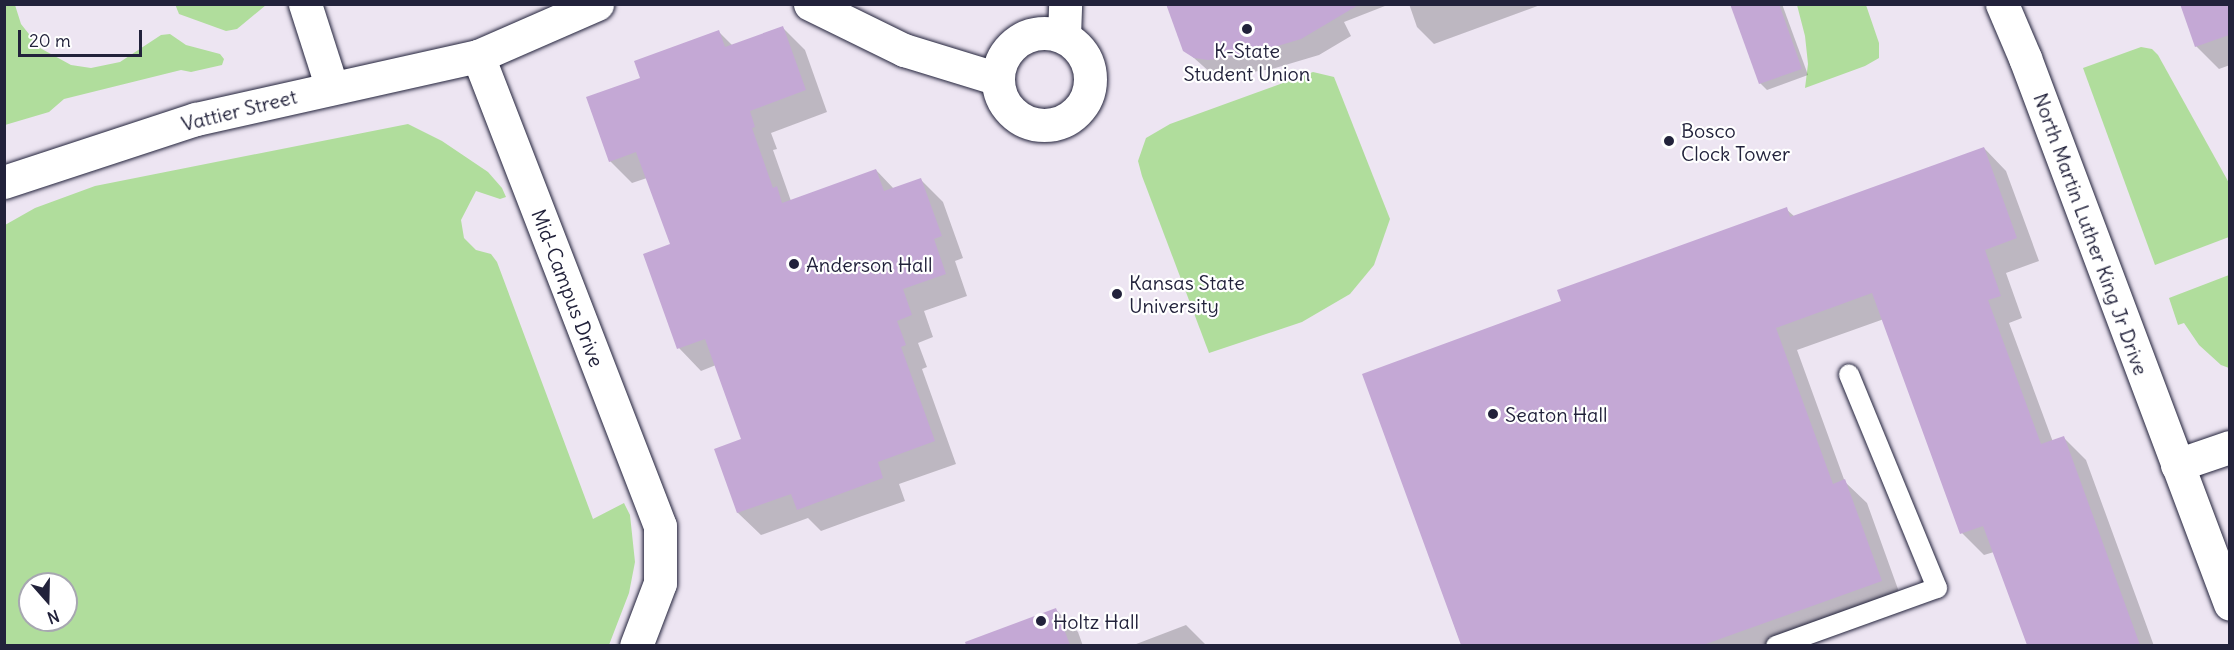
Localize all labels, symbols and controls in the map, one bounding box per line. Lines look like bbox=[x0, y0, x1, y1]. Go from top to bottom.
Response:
scale bar bbox=[21, 18, 146, 56]
marker: K-State Student Union bbox=[1240, 22, 1254, 36]
text: 20 m bbox=[29, 29, 71, 52]
place label: K-State Student Union bbox=[1184, 38, 1310, 85]
street label: Vattier Street bbox=[179, 84, 299, 136]
street label: North Martin Luther King Jr Drive bbox=[2029, 90, 2153, 378]
place label: Bosco Clock Tower bbox=[1681, 118, 1790, 165]
marker: Bosco Clock Tower bbox=[1662, 134, 1676, 148]
street label: Mid-Campus Drive bbox=[527, 206, 609, 370]
place label: Anderson Hall bbox=[806, 252, 932, 276]
marker: Anderson Hall bbox=[787, 257, 801, 271]
place label: Kansas State University bbox=[1129, 270, 1245, 317]
marker: Kansas State University bbox=[1110, 287, 1124, 301]
place label: Seaton Hall bbox=[1505, 402, 1607, 426]
marker: Seaton Hall bbox=[1486, 407, 1500, 421]
north arrow bbox=[18, 572, 78, 632]
text: N bbox=[45, 606, 62, 628]
place label: Holtz Hall bbox=[1053, 609, 1139, 633]
marker: Holtz Hall bbox=[1034, 614, 1048, 628]

